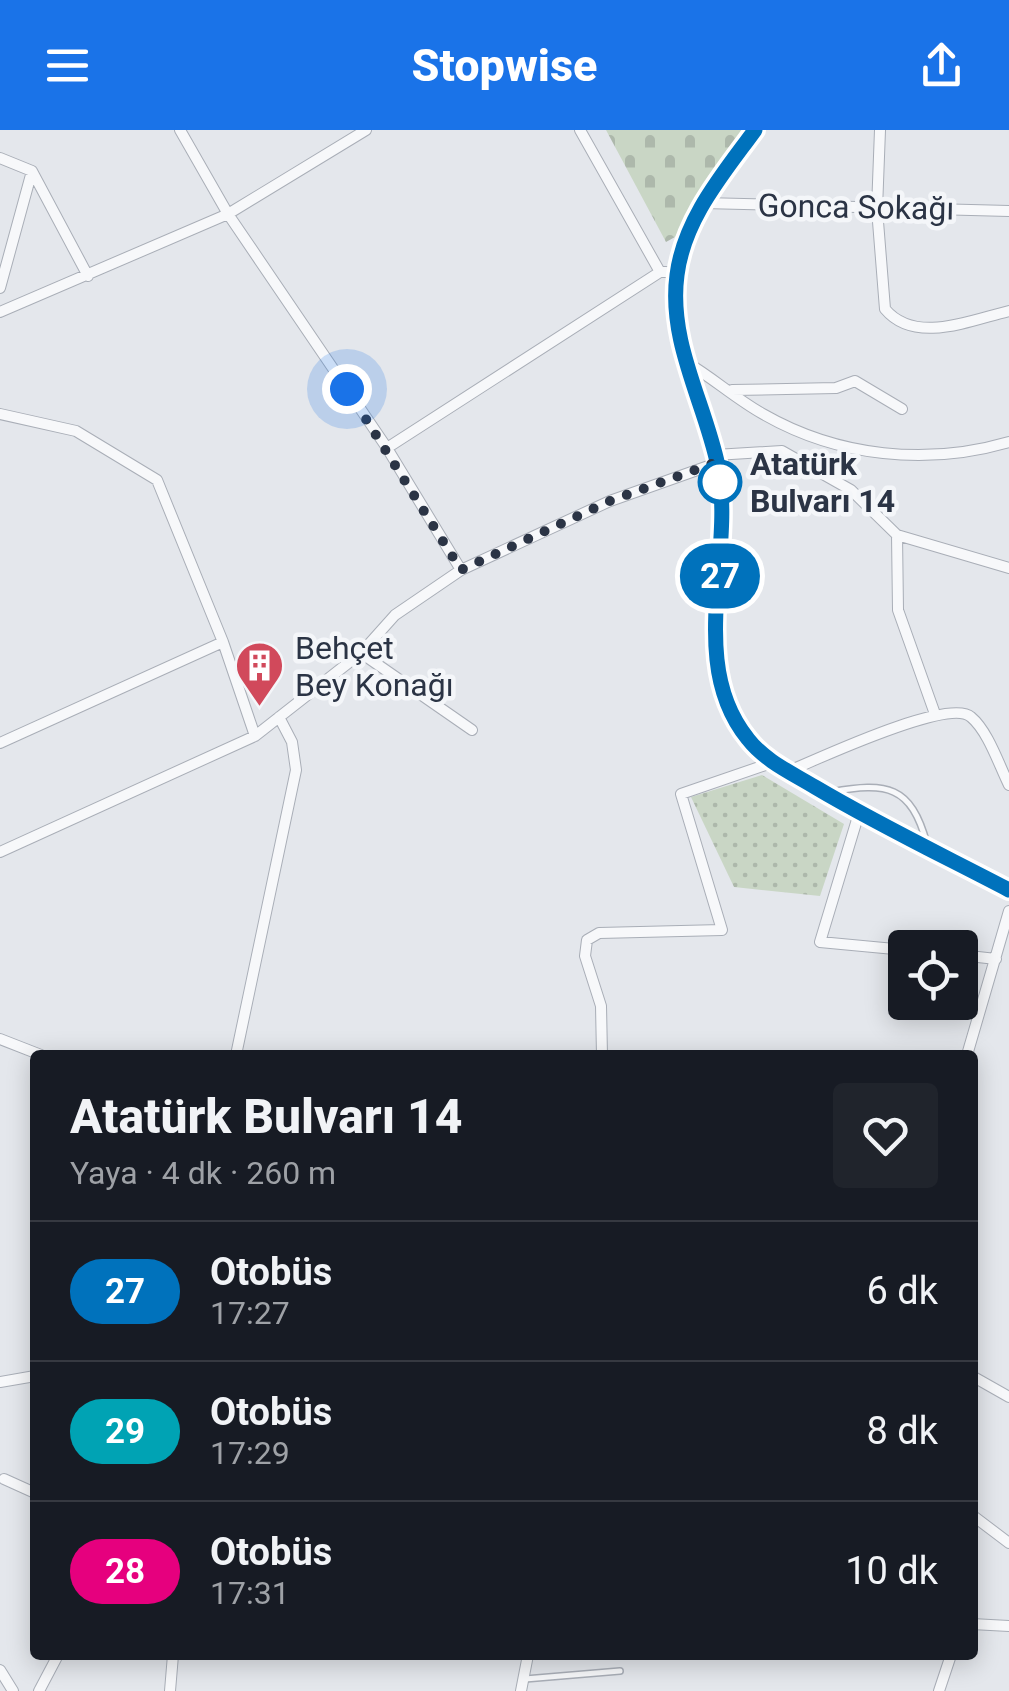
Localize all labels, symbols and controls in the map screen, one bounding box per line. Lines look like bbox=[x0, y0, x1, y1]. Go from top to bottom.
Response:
icon: menu bbox=[40, 38, 95, 93]
icon: share bbox=[914, 38, 969, 93]
text: Stopwise bbox=[412, 39, 597, 92]
street label: Gonca Sokağı bbox=[757, 186, 955, 228]
your location bbox=[322, 364, 372, 414]
place label: Atatürk Bulvarı 14 bbox=[750, 445, 895, 520]
marker: Atatürk Bulvarı 14 bbox=[699, 461, 741, 503]
line badge: 27 bbox=[675, 544, 765, 608]
text: 27 bbox=[700, 556, 740, 597]
place label: Behçet Bey Konağı bbox=[295, 629, 454, 704]
building icon: Behçet Bey Konağı bbox=[234, 640, 286, 708]
map controls bbox=[888, 930, 978, 1020]
button: locate bbox=[888, 930, 978, 1020]
button: heart bbox=[833, 1083, 938, 1188]
text: Atatürk Bulvarı 14 bbox=[70, 1088, 462, 1145]
text: Yaya · 4 dk · 260 m bbox=[70, 1154, 336, 1192]
text: Otobüs bbox=[210, 1250, 332, 1294]
text: 6 dk bbox=[867, 1269, 938, 1313]
text: 27 bbox=[105, 1271, 145, 1312]
text: 17:27 bbox=[210, 1294, 290, 1332]
text: Otobüs bbox=[210, 1390, 332, 1434]
text: 8 dk bbox=[867, 1409, 938, 1453]
text: 29 bbox=[105, 1411, 145, 1452]
text: 17:29 bbox=[210, 1434, 290, 1472]
text: Otobüs bbox=[210, 1530, 332, 1574]
text: 10 dk bbox=[845, 1549, 938, 1593]
text: 28 bbox=[105, 1551, 145, 1592]
text: 17:31 bbox=[210, 1574, 290, 1612]

